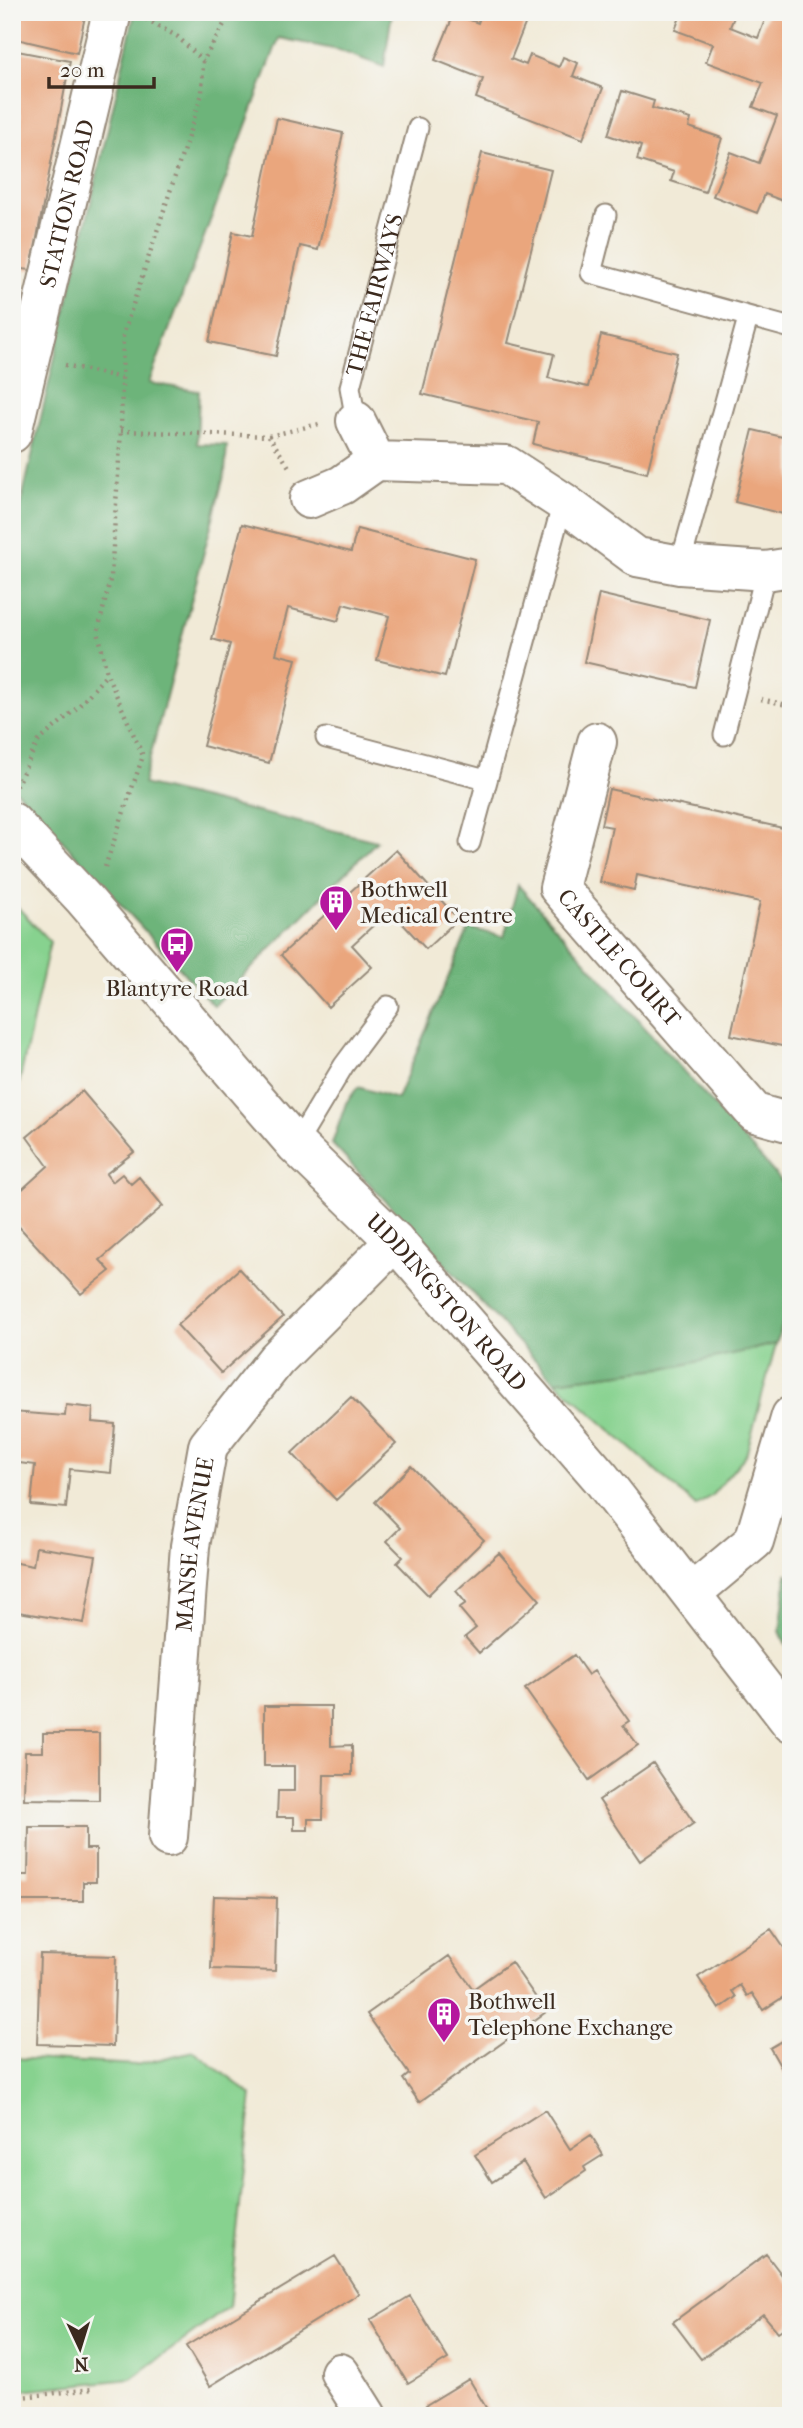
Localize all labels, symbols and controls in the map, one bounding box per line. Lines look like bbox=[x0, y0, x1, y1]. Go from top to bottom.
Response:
scale bar bbox=[49, 46, 154, 90]
text: 20 m bbox=[60, 58, 105, 82]
street label: STATION ROAD bbox=[34, 117, 100, 290]
street label: THE FAIRWAYS bbox=[340, 211, 408, 379]
place label: Bothwell Medical Centre bbox=[360, 876, 513, 929]
building icon: Bothwell Medical Centre bbox=[317, 883, 355, 932]
street label: CASTLE COURT bbox=[552, 883, 687, 1032]
bus stop icon: Blantyre Road bbox=[158, 925, 196, 974]
place label: Blantyre Road bbox=[106, 975, 249, 1002]
street label: UDDINGSTON ROAD bbox=[361, 1207, 533, 1397]
street label: MANSE AVENUE bbox=[170, 1455, 219, 1633]
place label: Bothwell Telephone Exchange bbox=[468, 1988, 673, 2041]
building icon: Bothwell Telephone Exchange bbox=[425, 1995, 463, 2044]
north arrow bbox=[46, 2312, 116, 2382]
text: N bbox=[73, 2352, 89, 2375]

